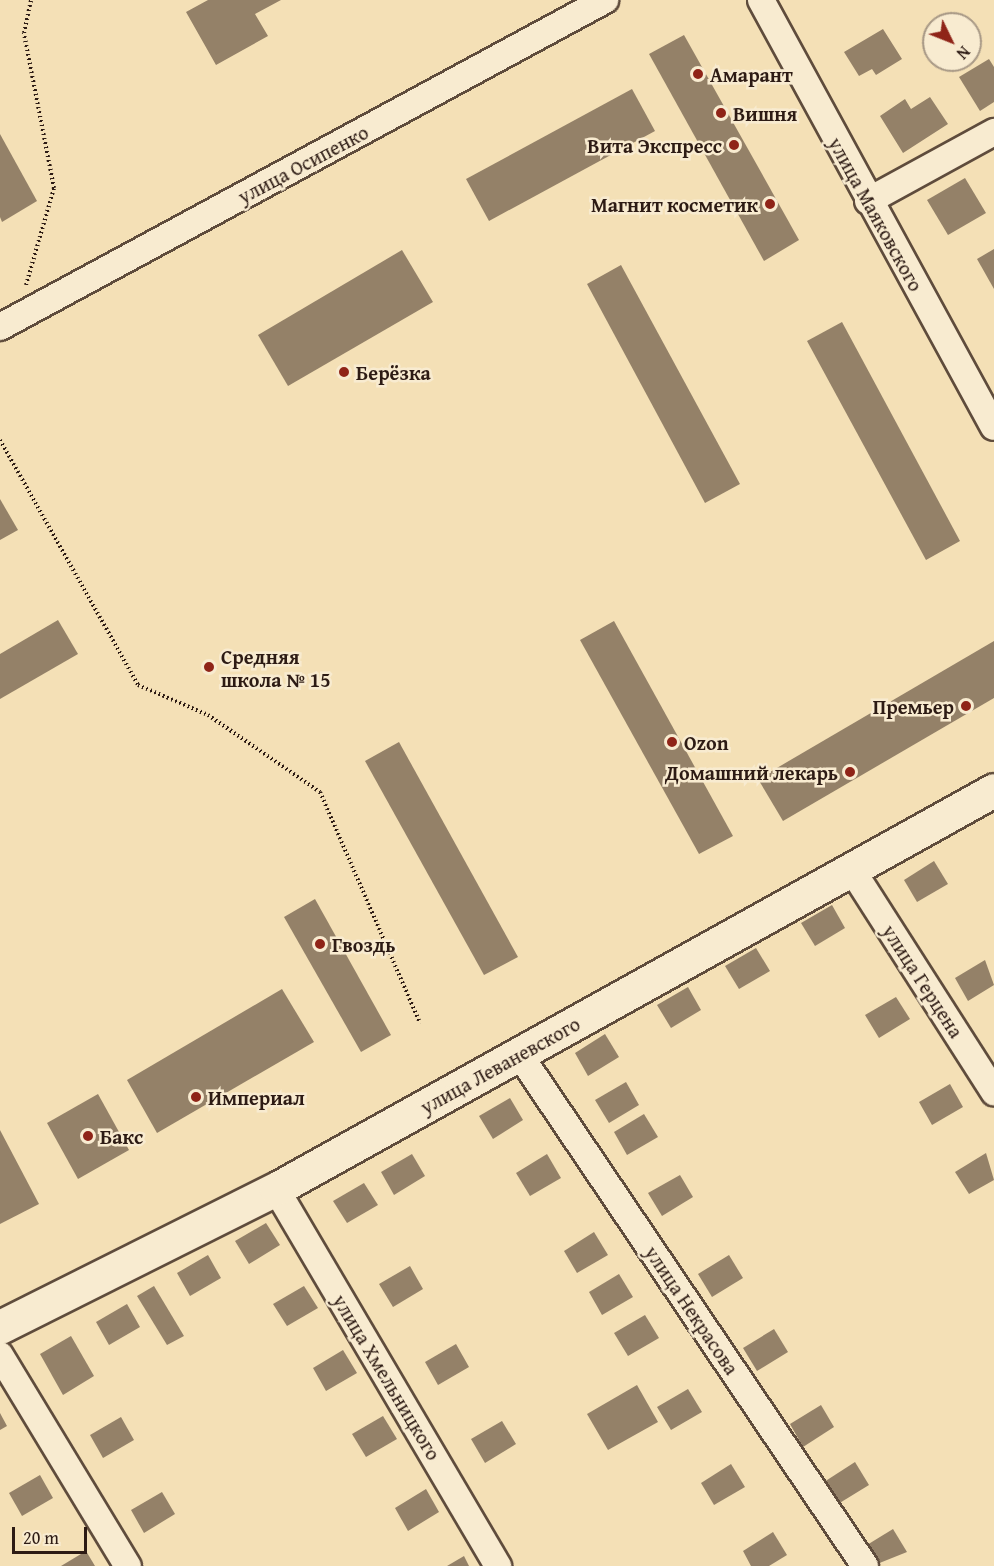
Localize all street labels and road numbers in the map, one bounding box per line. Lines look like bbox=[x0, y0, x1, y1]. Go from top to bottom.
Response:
street label: улица Осипенко bbox=[234, 120, 372, 208]
street label: улица Маяковского bbox=[824, 133, 928, 295]
street label: улица Герцена bbox=[877, 920, 969, 1042]
street label: улица Леваневского bbox=[416, 1011, 584, 1119]
street label: улица Некрасова bbox=[640, 1241, 744, 1379]
street label: улица Хмельницкого bbox=[328, 1290, 446, 1464]

